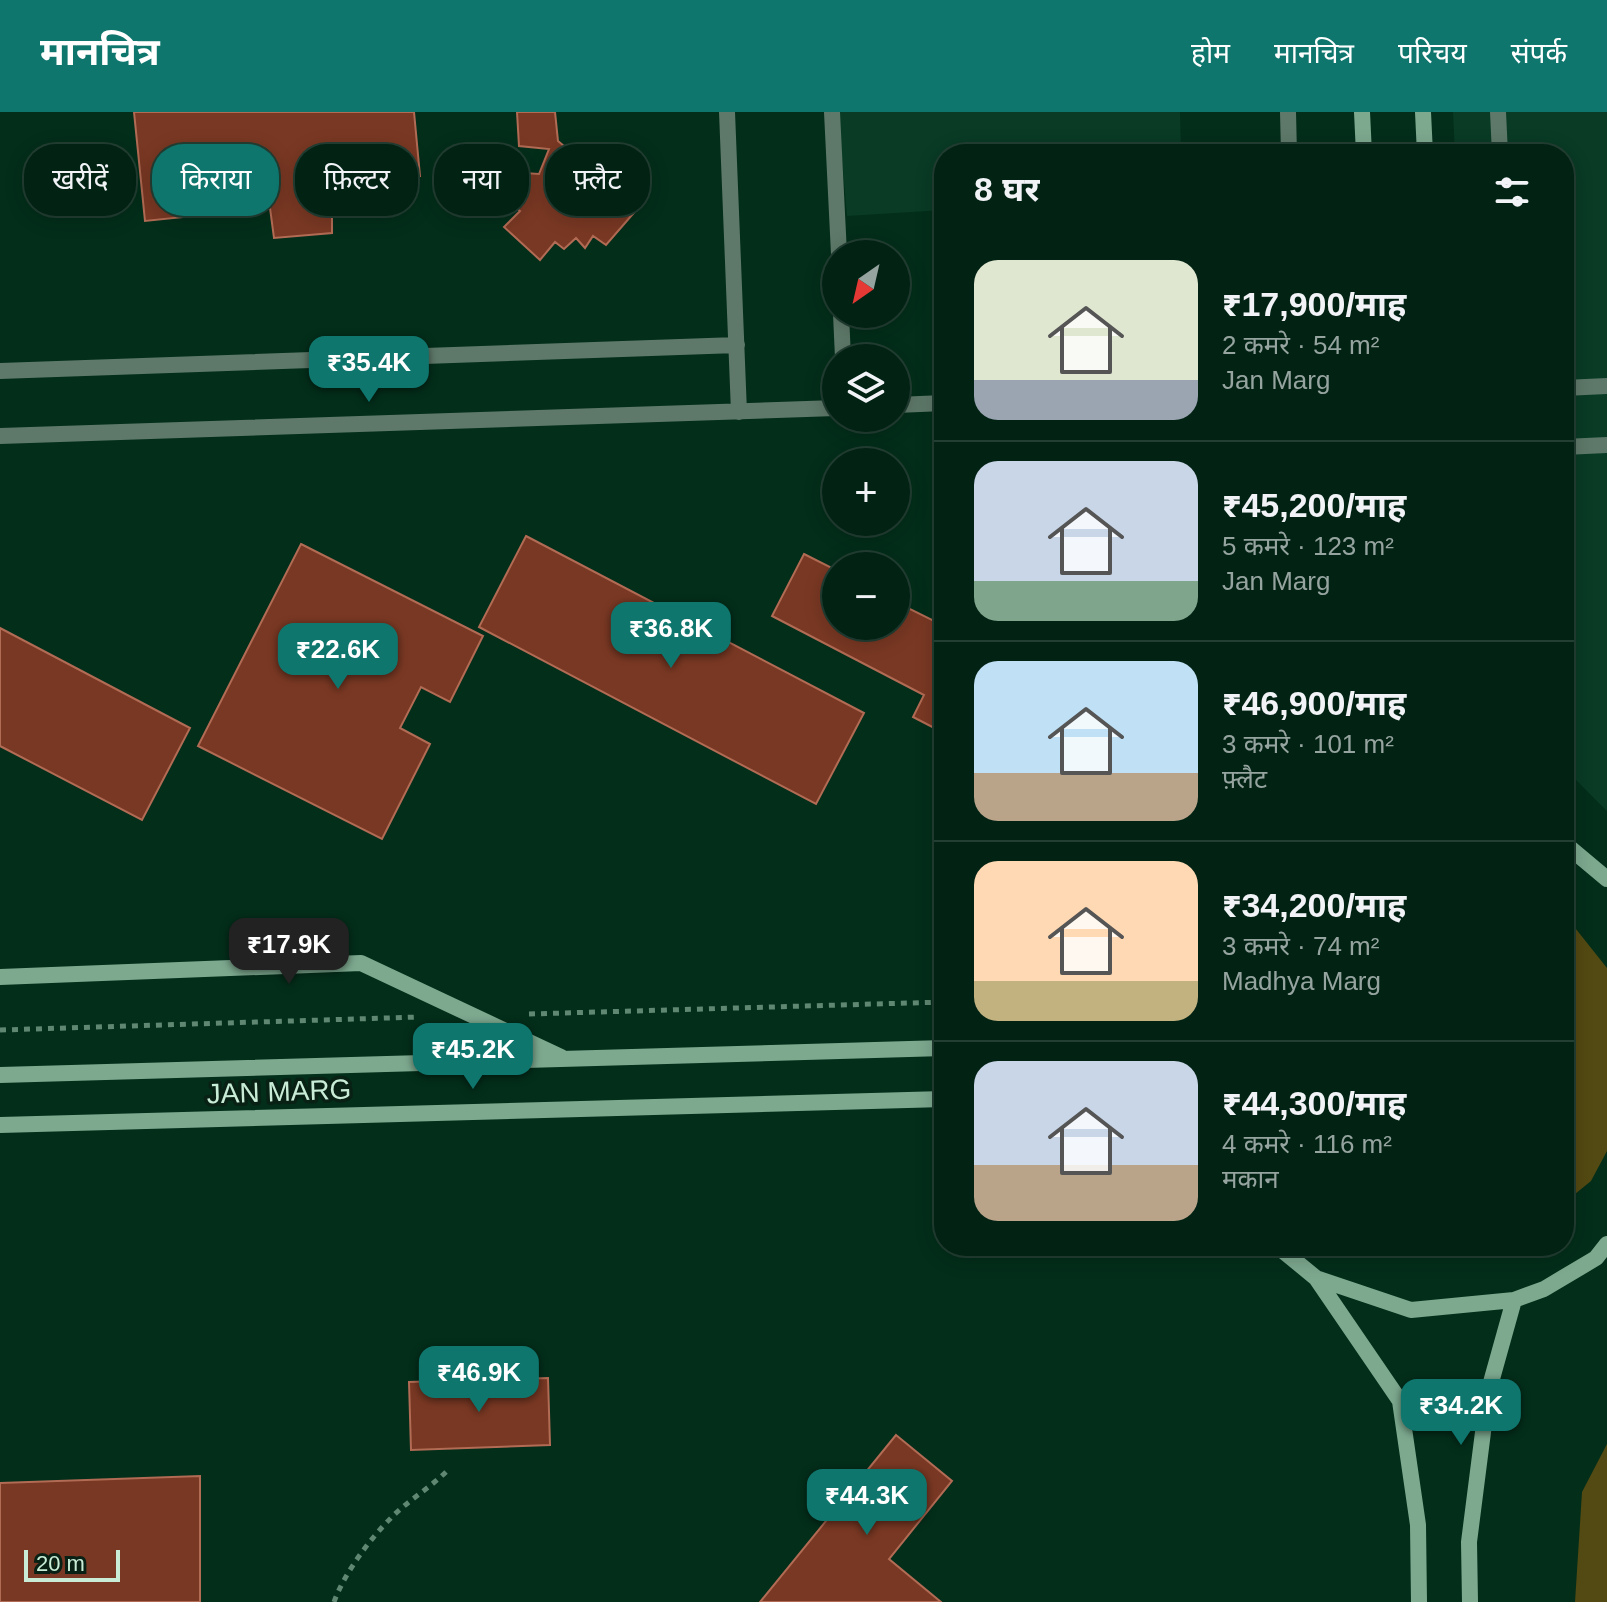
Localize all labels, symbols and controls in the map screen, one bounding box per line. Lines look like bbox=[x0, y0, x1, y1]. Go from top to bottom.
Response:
text: मानचित्र bbox=[40, 31, 160, 73]
text: होम bbox=[1191, 38, 1230, 69]
text: मानचित्र bbox=[1274, 38, 1354, 69]
text: परिचय bbox=[1398, 38, 1467, 69]
text: संपर्क bbox=[1511, 38, 1567, 69]
chip: खरीदें bbox=[24, 144, 136, 216]
chip: किराया bbox=[152, 144, 279, 216]
chip: फ़िल्टर bbox=[295, 144, 418, 216]
chip: नया bbox=[434, 144, 529, 216]
chip: फ़्लैट bbox=[545, 144, 650, 216]
text: 8 घर bbox=[974, 170, 1039, 208]
icon: filters bbox=[1490, 170, 1534, 214]
north arrow bbox=[822, 240, 910, 328]
map controls bbox=[822, 240, 910, 640]
text: ₹17,900/माह bbox=[1222, 285, 1406, 323]
icon: home bbox=[1038, 292, 1134, 388]
text: 2 कमरे · 54 m² bbox=[1222, 330, 1379, 360]
pin: ₹35.4K bbox=[304, 336, 434, 404]
button: layers bbox=[822, 344, 910, 432]
text: ₹35.4K bbox=[327, 347, 411, 377]
text: Jan Marg bbox=[1222, 365, 1330, 395]
button: + bbox=[822, 448, 910, 536]
text: ₹45,200/माह bbox=[1222, 486, 1406, 524]
icon: home bbox=[1038, 493, 1134, 589]
text: 5 कमरे · 123 m² bbox=[1222, 531, 1394, 561]
button: − bbox=[822, 552, 910, 640]
text: Jan Marg bbox=[1222, 566, 1330, 596]
pin: ₹36.8K bbox=[606, 602, 736, 670]
text: ₹36.8K bbox=[629, 613, 713, 643]
pin: ₹22.6K bbox=[273, 623, 403, 691]
text: ₹22.6K bbox=[296, 634, 380, 664]
text: ₹46,900/माह bbox=[1222, 684, 1406, 722]
icon: home bbox=[1038, 693, 1134, 789]
text: 3 कमरे · 101 m² bbox=[1222, 729, 1394, 759]
text: फ़्लैट bbox=[1222, 764, 1267, 794]
text: ₹34,200/माह bbox=[1222, 886, 1406, 924]
icon: home bbox=[1038, 893, 1134, 989]
pin: ₹17.9K bbox=[224, 918, 354, 986]
text: ₹17.9K bbox=[247, 929, 331, 959]
text: 3 कमरे · 74 m² bbox=[1222, 931, 1379, 961]
text: Madhya Marg bbox=[1222, 966, 1381, 996]
pin: ₹45.2K bbox=[408, 1023, 538, 1091]
text: ₹45.2K bbox=[431, 1034, 515, 1064]
street label: JAN MARG bbox=[206, 1073, 352, 1110]
text: ₹44,300/माह bbox=[1222, 1084, 1406, 1122]
icon: home bbox=[1038, 1093, 1134, 1189]
text: 4 कमरे · 116 m² bbox=[1222, 1129, 1392, 1159]
text: मकान bbox=[1222, 1164, 1279, 1194]
pin: ₹46.9K bbox=[414, 1346, 544, 1414]
text: ₹46.9K bbox=[437, 1357, 521, 1387]
pin: ₹34.2K bbox=[1396, 1379, 1526, 1447]
text: ₹34.2K bbox=[1419, 1390, 1503, 1420]
pin: ₹44.3K bbox=[802, 1469, 932, 1537]
text: ₹44.3K bbox=[825, 1480, 909, 1510]
scale bar bbox=[24, 1546, 120, 1582]
text: 20 m bbox=[36, 1551, 85, 1576]

